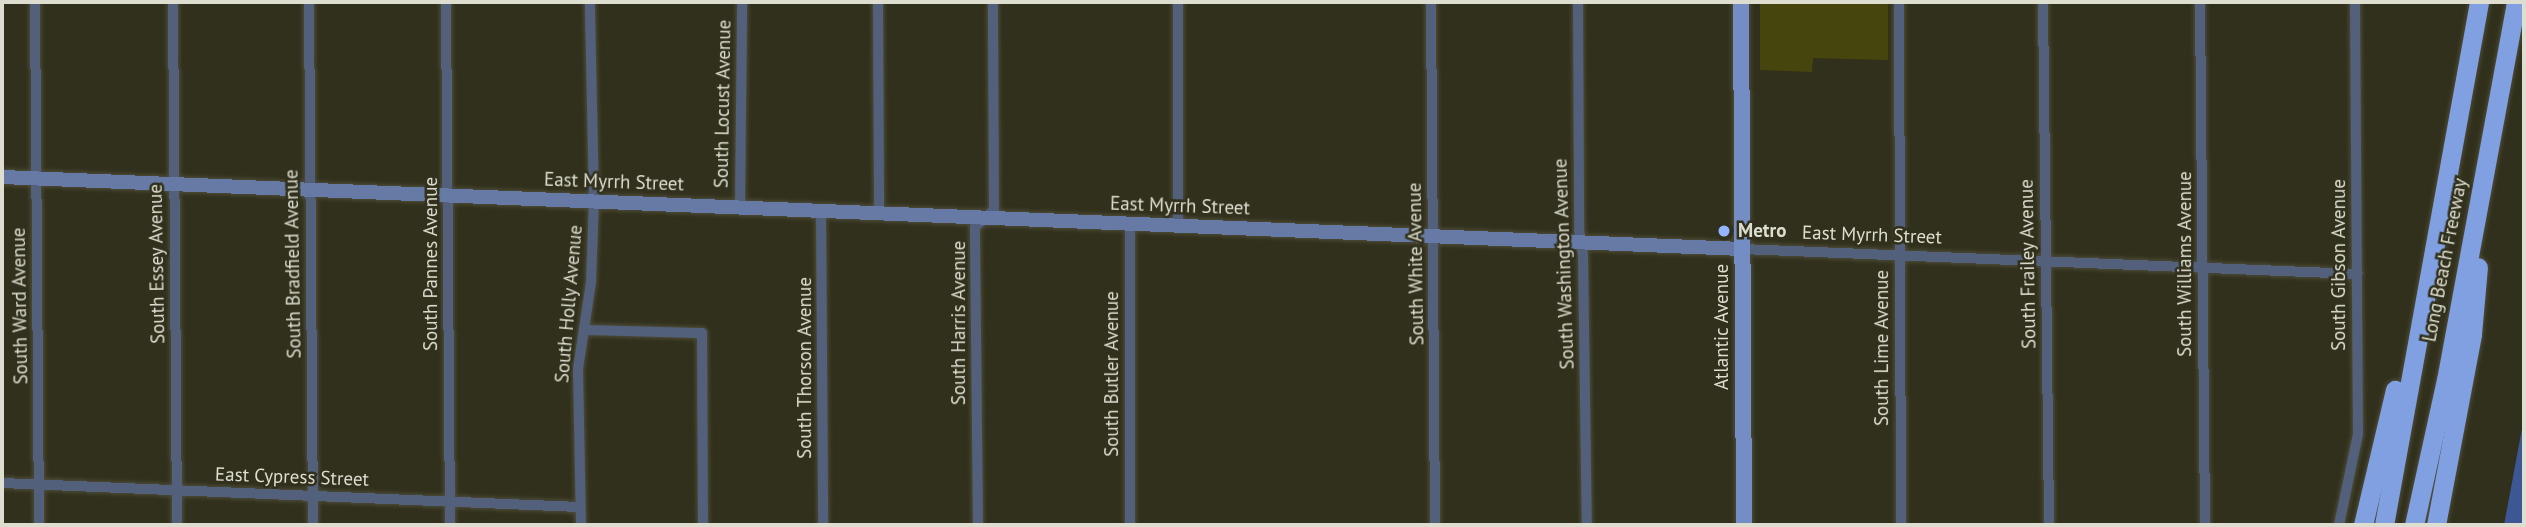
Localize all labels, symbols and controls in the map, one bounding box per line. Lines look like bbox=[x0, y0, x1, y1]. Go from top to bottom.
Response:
street label: South Locust Avenue bbox=[710, 19, 736, 189]
street label: South Washington Avenue bbox=[1549, 158, 1579, 370]
street label: East Myrrh Street bbox=[544, 168, 684, 196]
street label: South Bradfield Avenue bbox=[280, 169, 306, 359]
street label: South Williams Avenue bbox=[2174, 171, 2196, 357]
street label: Long Beach Freeway bbox=[2418, 176, 2472, 344]
street label: South Pannes Avenue bbox=[420, 177, 442, 351]
street label: South Frailey Avenue bbox=[2015, 178, 2041, 350]
street label: South Gibson Avenue bbox=[2328, 179, 2350, 351]
street label: South White Avenue bbox=[1403, 182, 1429, 346]
street label: South Essey Avenue bbox=[144, 183, 170, 345]
street label: East Myrrh Street bbox=[1110, 192, 1250, 220]
place label: Metro bbox=[1738, 220, 1786, 242]
street label: East Myrrh Street bbox=[1802, 221, 1942, 249]
street label: South Holly Avenue bbox=[551, 223, 587, 385]
marker: Metro bbox=[1716, 223, 1732, 239]
street label: South Ward Avenue bbox=[7, 227, 33, 385]
street label: South Harris Avenue bbox=[948, 240, 970, 406]
street label: Atlantic Avenue bbox=[1711, 263, 1733, 391]
street label: South Lime Avenue bbox=[1871, 270, 1893, 426]
street label: South Thorson Avenue bbox=[794, 277, 816, 459]
street label: South Butler Avenue bbox=[1101, 291, 1123, 457]
street label: East Cypress Street bbox=[215, 463, 369, 491]

